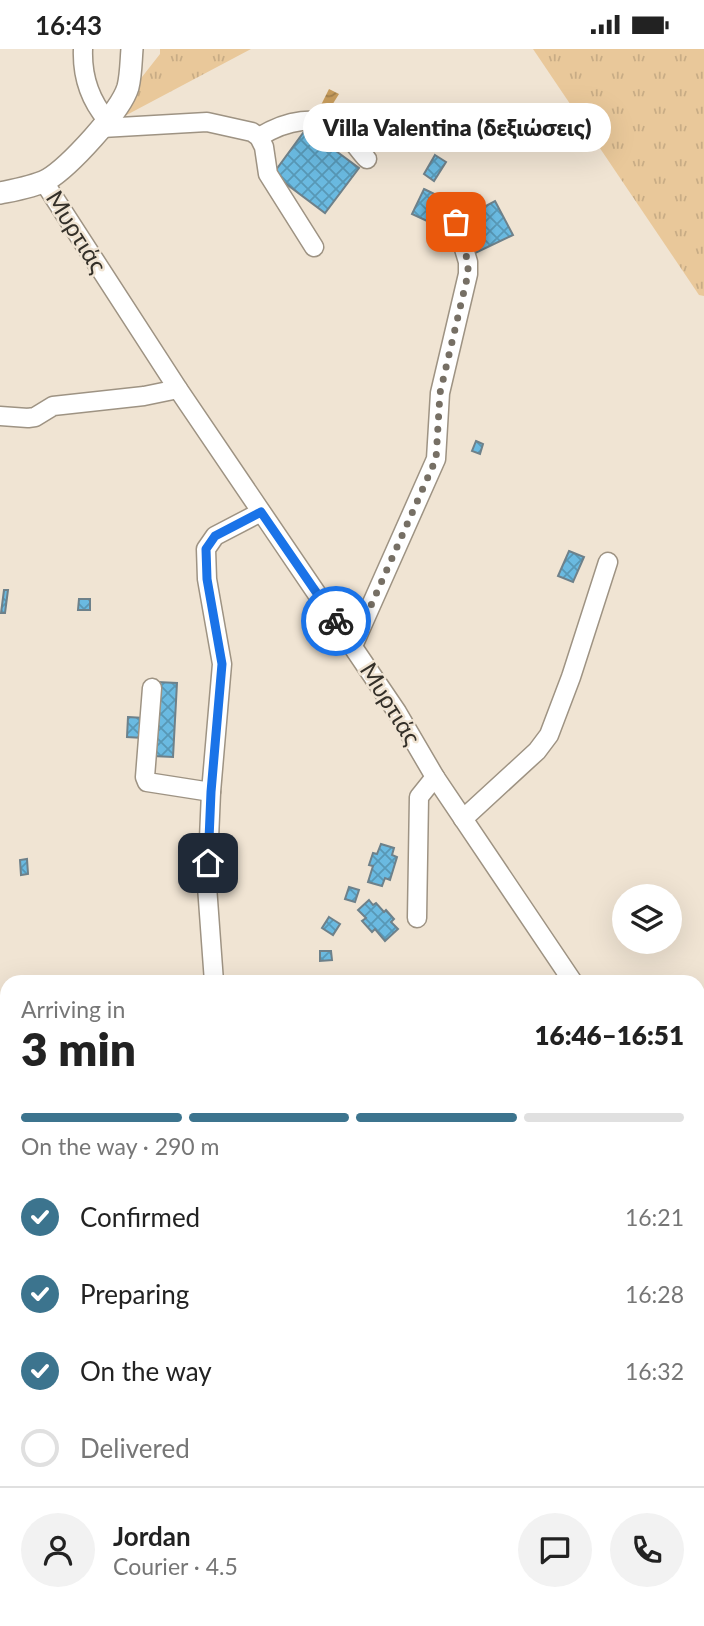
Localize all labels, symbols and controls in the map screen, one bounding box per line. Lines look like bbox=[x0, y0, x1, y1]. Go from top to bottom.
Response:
text: 16:43 bbox=[35, 9, 102, 41]
callout: Villa Valentina (δεξιώσεις) bbox=[302, 103, 610, 152]
text: Villa Valentina (δεξιώσεις) bbox=[323, 113, 591, 141]
street label: Μυρτιάς bbox=[41, 185, 114, 278]
pin bbox=[426, 192, 486, 252]
icon: bag bbox=[437, 203, 475, 241]
courier bbox=[301, 586, 371, 656]
icon: bike bbox=[317, 602, 355, 640]
street label: Μυρτιάς bbox=[355, 657, 428, 750]
pin bbox=[178, 833, 238, 893]
icon: home bbox=[189, 844, 227, 882]
map controls bbox=[612, 884, 682, 954]
button: layers bbox=[612, 884, 682, 954]
text: Arriving in bbox=[21, 995, 125, 1023]
text: 16:46–16:51 bbox=[534, 1019, 684, 1051]
text: 3 min bbox=[21, 1021, 136, 1076]
text: On the way · 290 m bbox=[21, 1132, 220, 1160]
icon: check bbox=[21, 1198, 59, 1236]
text: Confirmed bbox=[80, 1201, 200, 1233]
text: 16:21 bbox=[625, 1203, 684, 1231]
icon: check bbox=[21, 1275, 59, 1313]
text: Preparing bbox=[80, 1278, 189, 1310]
text: 16:28 bbox=[625, 1280, 684, 1308]
icon: check bbox=[21, 1352, 59, 1390]
text: On the way bbox=[80, 1355, 212, 1387]
text: 16:32 bbox=[625, 1357, 684, 1385]
text: Delivered bbox=[80, 1432, 190, 1464]
button: person bbox=[21, 1513, 95, 1587]
button: chat bbox=[518, 1513, 592, 1587]
button: phone bbox=[610, 1513, 684, 1587]
text: Jordan bbox=[113, 1520, 191, 1552]
text: Courier · 4.5 bbox=[113, 1552, 238, 1580]

